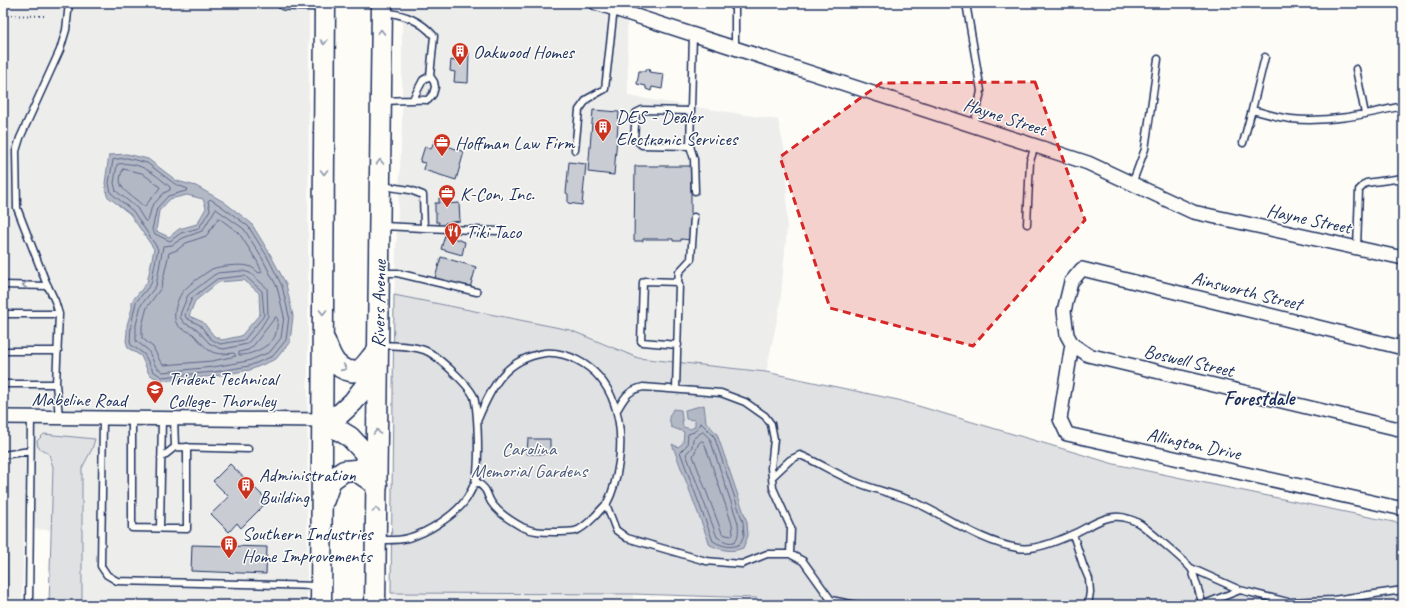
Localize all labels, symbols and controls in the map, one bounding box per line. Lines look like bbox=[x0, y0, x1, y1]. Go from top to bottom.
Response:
one-way arrow bbox=[377, 29, 385, 35]
one-way arrow bbox=[320, 39, 328, 45]
place label: Oakwood Homes bbox=[473, 40, 575, 64]
building icon: Oakwood Homes bbox=[450, 41, 470, 66]
street label: Hayne Street bbox=[960, 92, 1051, 142]
place label: DES - Dealer Electronic Services bbox=[616, 105, 740, 151]
building icon: DES - Dealer Electronic Services bbox=[593, 117, 613, 142]
place label: Hoffman Law Firm bbox=[455, 131, 576, 155]
office icon: Hoffman Law Firm bbox=[432, 132, 452, 157]
one-way arrow bbox=[376, 159, 384, 165]
one-way arrow bbox=[320, 169, 328, 175]
place label: K-Con, Inc. bbox=[460, 182, 535, 206]
office icon: K-Con, Inc. bbox=[437, 183, 457, 208]
street label: Hayne Street bbox=[1265, 198, 1355, 240]
place label: Tiki Taco bbox=[466, 220, 523, 244]
restaurant icon: Tiki Taco bbox=[443, 221, 463, 246]
street label: Rivers Avenue bbox=[366, 258, 392, 348]
street label: Ainsworth Street bbox=[1189, 266, 1307, 317]
one-way arrow bbox=[22, 281, 29, 290]
one-way arrow bbox=[319, 309, 327, 315]
street label: Boswell Street bbox=[1142, 339, 1238, 383]
one-way arrow bbox=[340, 364, 347, 372]
place label: Trident Technical College- Thornley bbox=[168, 367, 281, 413]
school or university icon: Trident Technical College- Thornley bbox=[145, 379, 165, 404]
district label: Forestdale bbox=[1224, 386, 1296, 411]
street label: Mabeline Road bbox=[32, 387, 130, 413]
street label: Allington Drive bbox=[1145, 422, 1245, 466]
one-way arrow bbox=[373, 429, 381, 435]
park label: Carolina Memorial Gardens bbox=[471, 437, 590, 483]
place label: Administration Building bbox=[259, 463, 356, 509]
building icon: Administration Building bbox=[236, 475, 256, 500]
one-way arrow bbox=[372, 507, 380, 513]
place label: Southern Industries Home Improvements bbox=[242, 522, 375, 568]
building icon: Southern Industries Home Improvements bbox=[219, 534, 239, 559]

